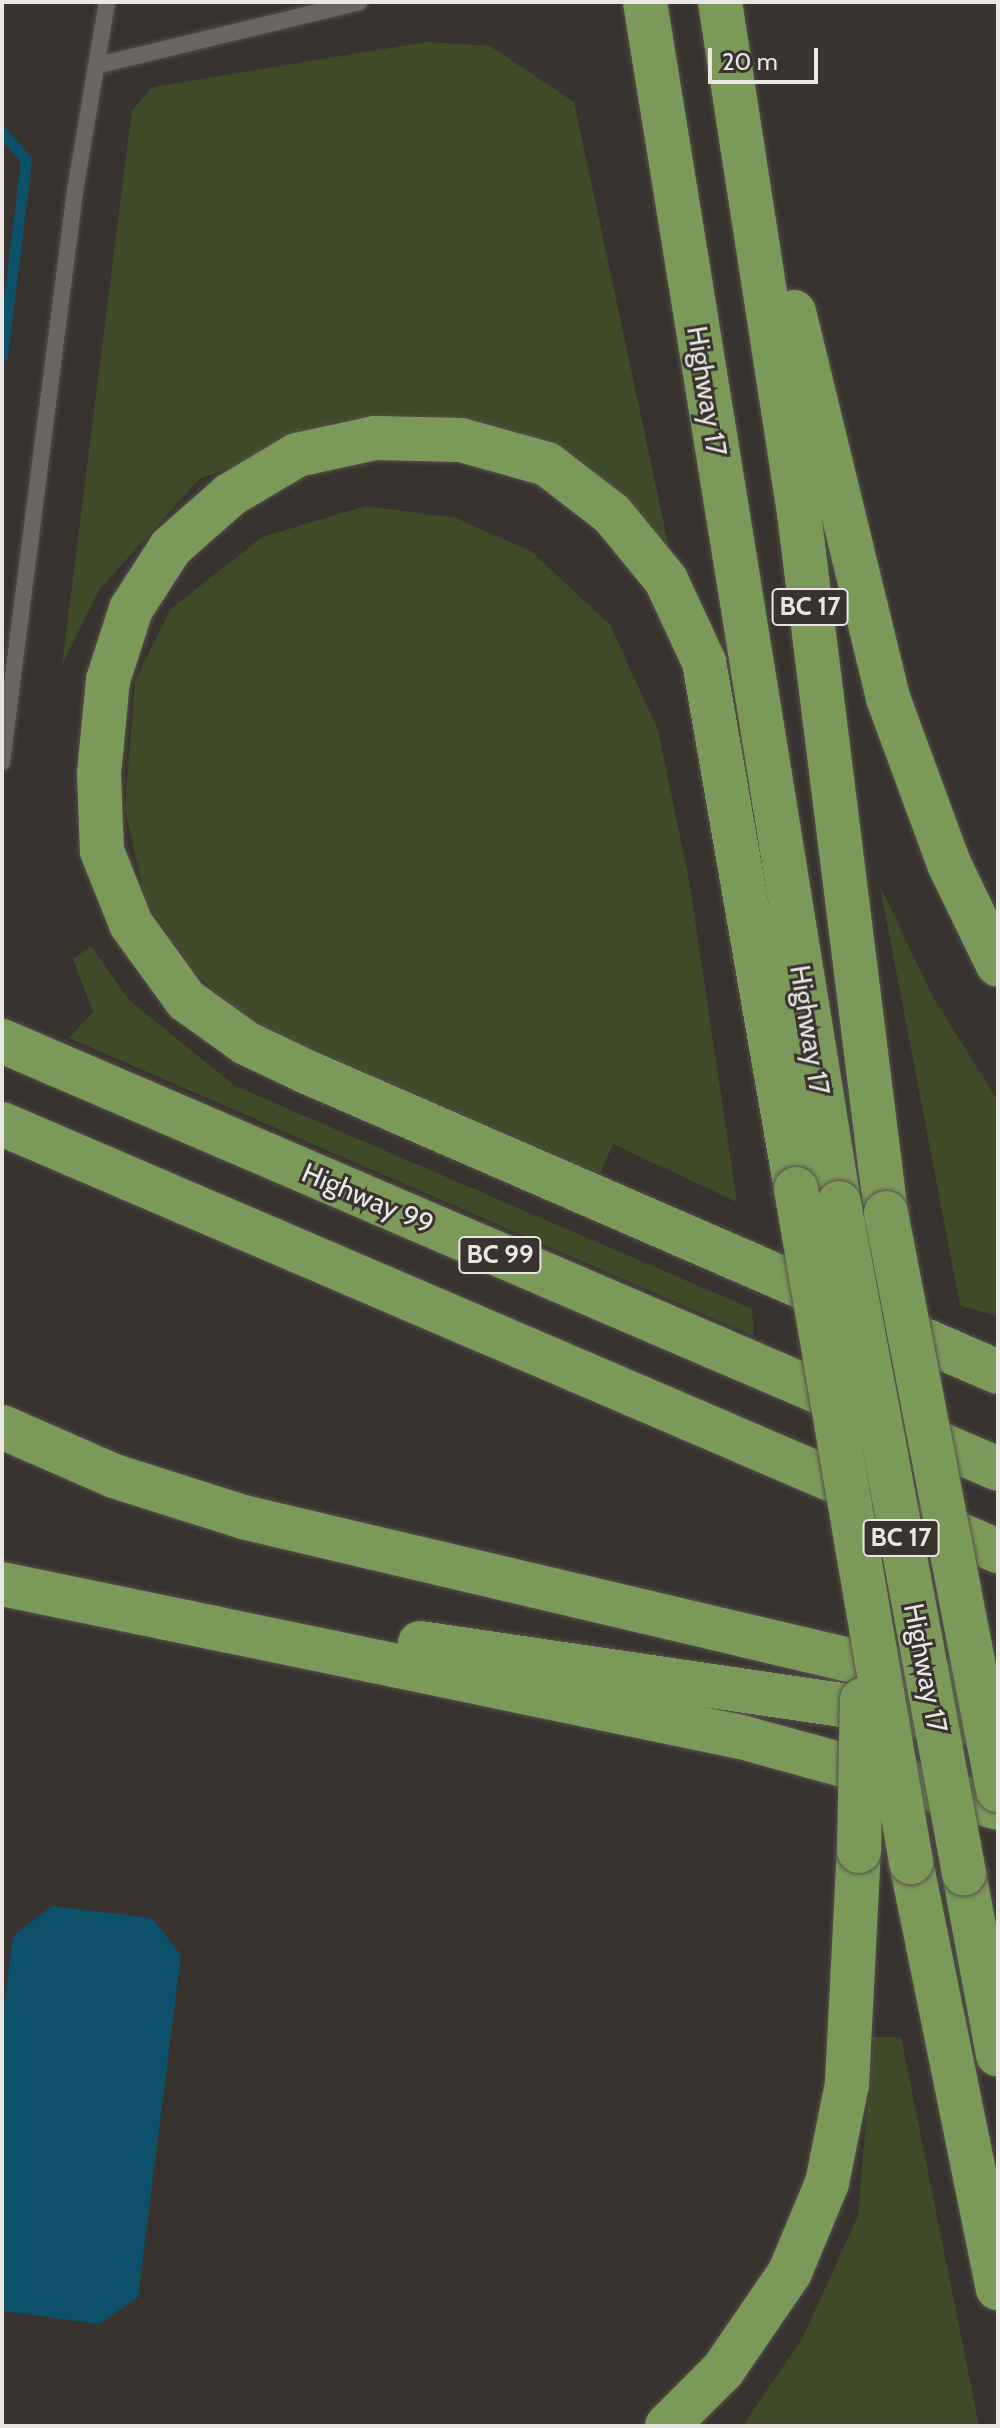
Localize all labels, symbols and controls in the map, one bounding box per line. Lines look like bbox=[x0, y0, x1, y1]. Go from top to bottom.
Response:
scale bar bbox=[712, 32, 822, 82]
text: 20 m bbox=[722, 47, 778, 76]
street label: Highway 17 bbox=[680, 324, 734, 458]
road number: BC 17 bbox=[770, 585, 850, 629]
street label: Highway 17 bbox=[783, 963, 837, 1097]
street label: Highway 99 bbox=[297, 1155, 439, 1241]
road number: BC 99 bbox=[458, 1233, 542, 1277]
road number: BC 17 bbox=[861, 1516, 941, 1560]
street label: Highway 17 bbox=[897, 1600, 955, 1736]

